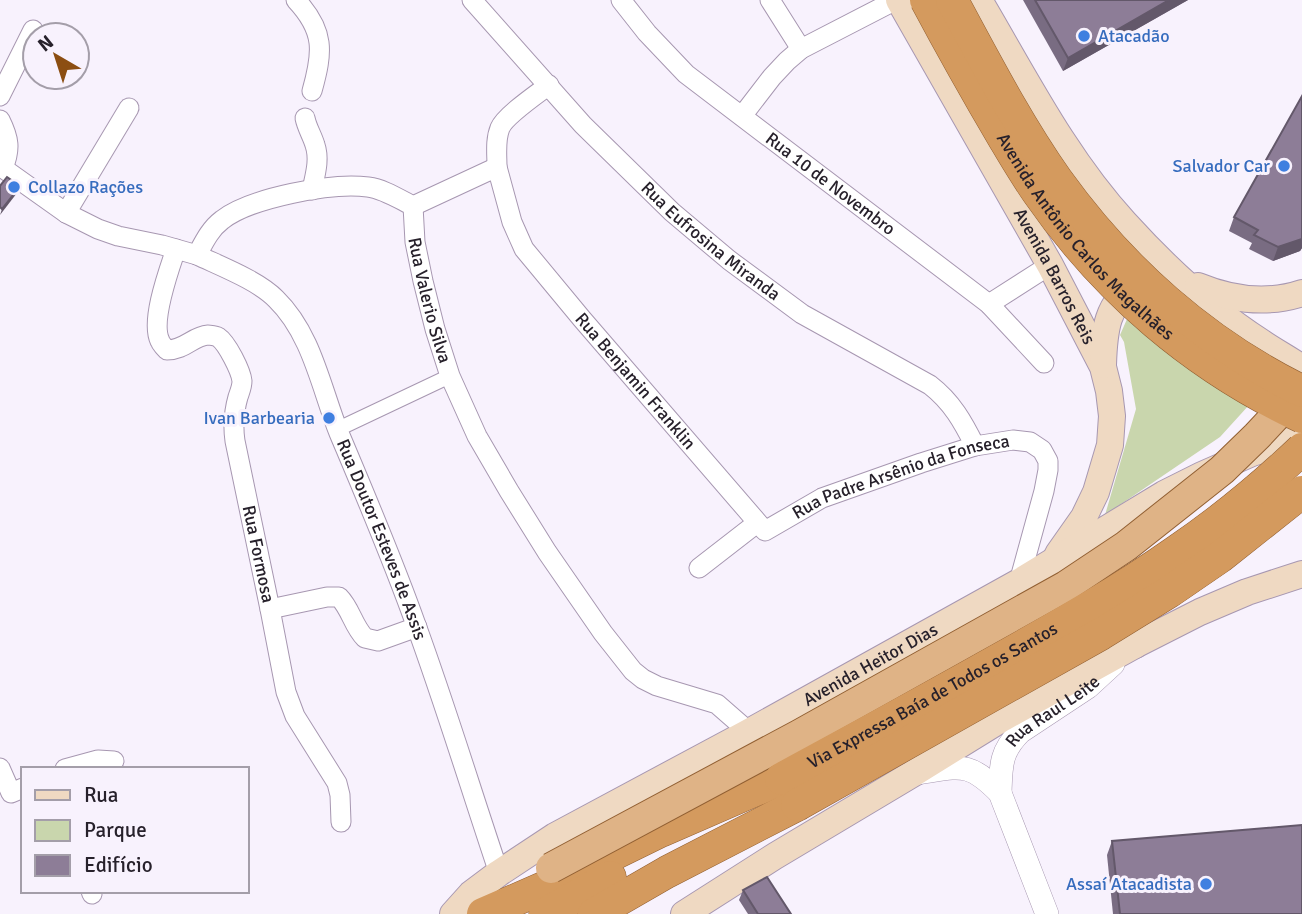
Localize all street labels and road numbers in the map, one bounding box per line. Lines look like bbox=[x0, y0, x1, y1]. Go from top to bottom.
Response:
street label: Rua 10 de Novembro bbox=[761, 127, 900, 240]
street label: Avenida Antônio Carlos Magalhães bbox=[992, 129, 1179, 345]
street label: Rua Eufrosina Miranda bbox=[636, 177, 785, 305]
street label: Avenida Barros Reis bbox=[1009, 204, 1100, 348]
street label: Rua Valerio Silva bbox=[403, 235, 456, 366]
street label: Rua Benjamin Franklin bbox=[571, 308, 701, 454]
street label: Rua Padre Arsênio da Fonseca bbox=[788, 430, 1011, 524]
street label: Rua Doutor Esteves de Assis bbox=[332, 436, 432, 643]
street label: Rua Formosa bbox=[238, 503, 279, 605]
street label: Via Expressa Baía de Todos os Santos bbox=[804, 617, 1061, 773]
street label: Avenida Heitor Dias bbox=[799, 618, 942, 711]
street label: Rua Raul Leite bbox=[1001, 671, 1104, 751]

